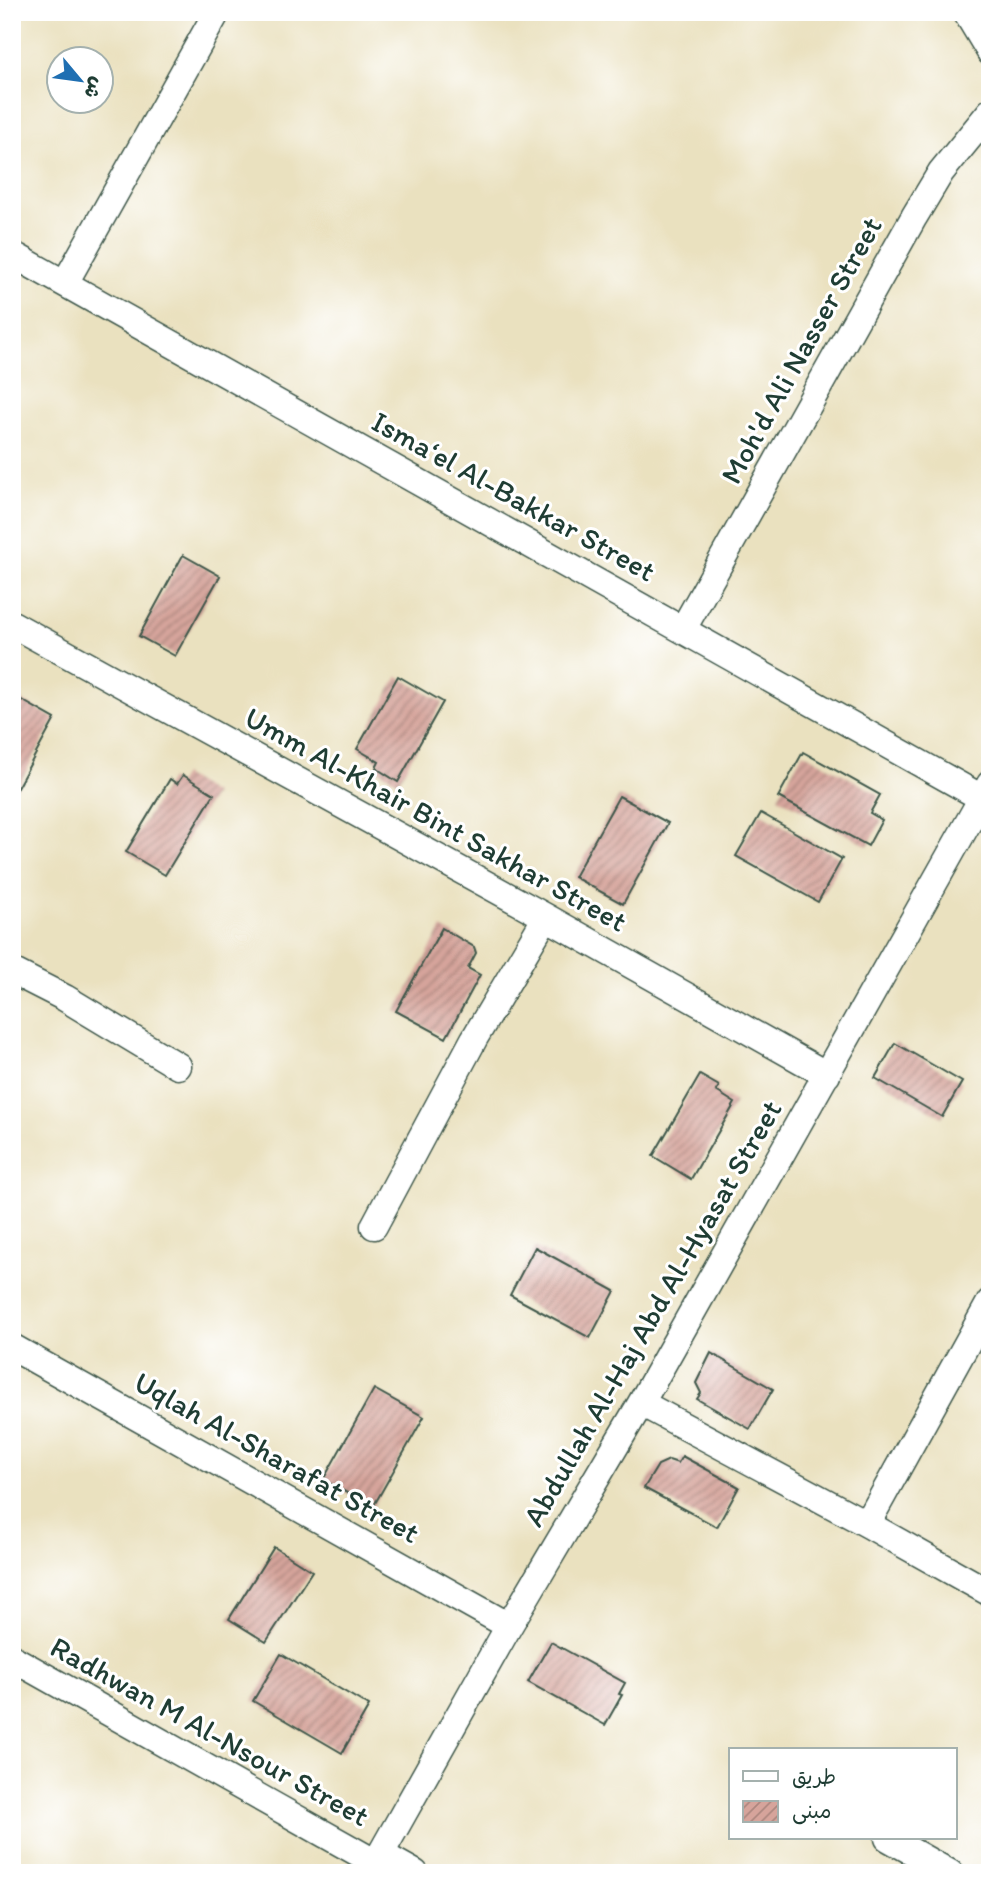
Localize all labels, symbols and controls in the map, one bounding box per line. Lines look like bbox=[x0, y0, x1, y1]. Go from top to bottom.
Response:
north arrow bbox=[46, 46, 116, 116]
text: ش bbox=[79, 73, 110, 103]
street label: Moh'd Ali Nasser Street bbox=[712, 210, 890, 490]
street label: Isma‘el Al-Bakkar Street bbox=[366, 403, 662, 589]
street label: Umm Al-Khair Bint Sakhar Street bbox=[238, 698, 634, 940]
street label: Abdullah Al-Haj Abd Al-Hyasat Street bbox=[514, 1093, 790, 1533]
street label: Uqlah Al-Sharafat Street bbox=[128, 1363, 426, 1551]
street label: Radhwan M Al-Nsour Street bbox=[44, 1628, 376, 1834]
legend bbox=[729, 1748, 956, 1840]
text: طريق bbox=[792, 1764, 836, 1789]
text: مبنى bbox=[792, 1798, 831, 1825]

